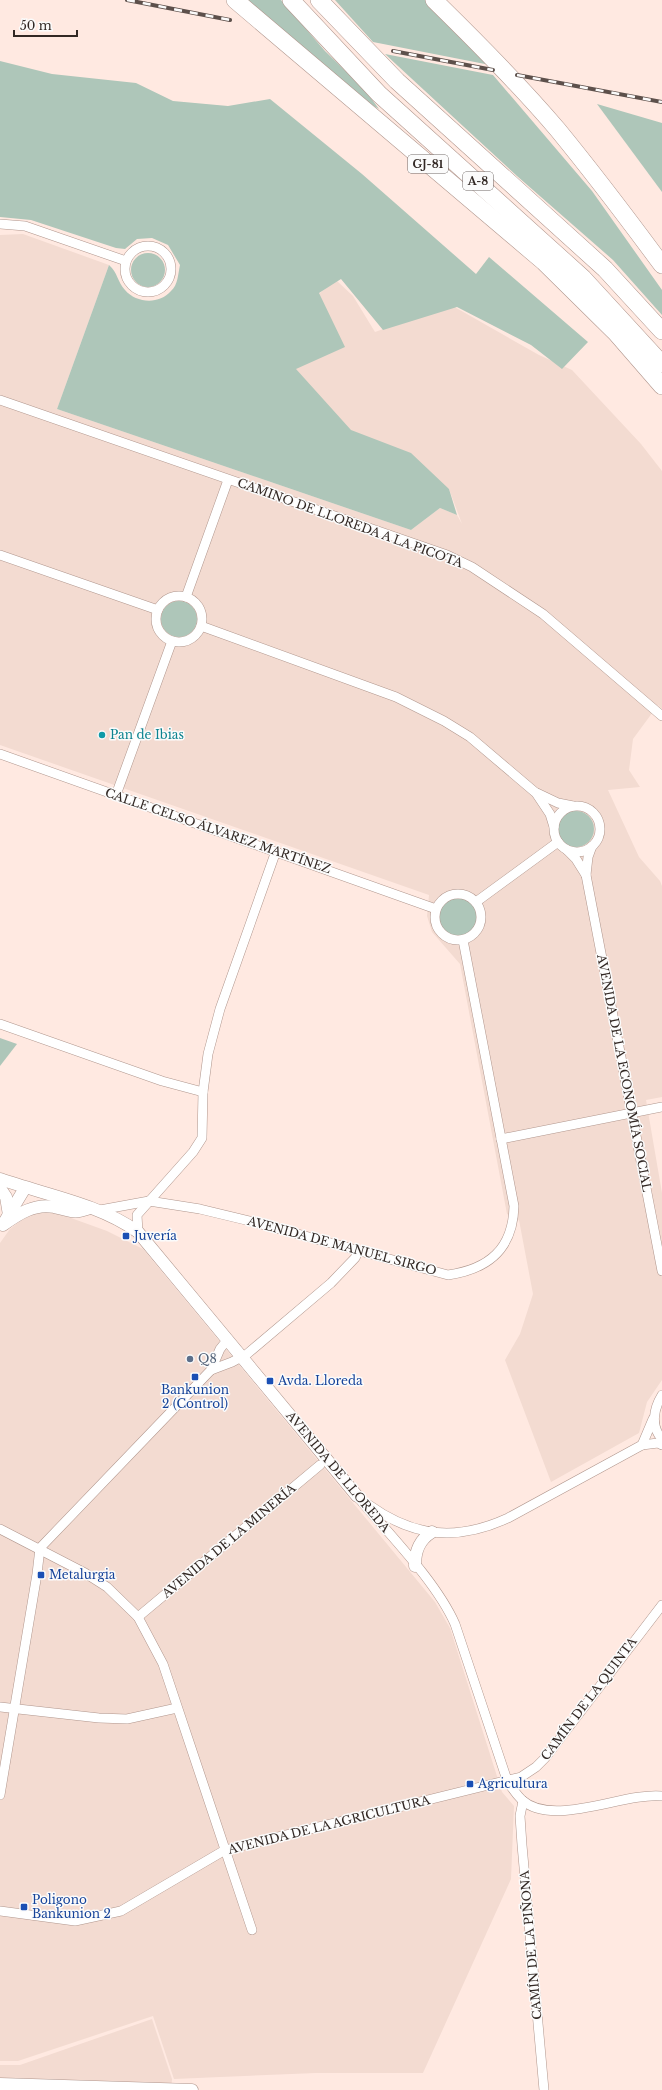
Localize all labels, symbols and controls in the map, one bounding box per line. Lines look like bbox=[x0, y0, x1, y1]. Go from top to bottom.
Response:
scale bar bbox=[14, 12, 77, 38]
text: 50 m bbox=[20, 18, 52, 33]
road number: GJ-81 bbox=[408, 155, 448, 173]
road number: A-8 bbox=[463, 172, 493, 190]
street label: CAMINO DE LLOREDA A LA PICOTA bbox=[235, 475, 466, 571]
place label: Pan de Ibias bbox=[110, 727, 184, 742]
marker: Pan de Ibias bbox=[97, 730, 107, 740]
street label: CALLE CELSO ÁLVAREZ MARTÍNEZ bbox=[103, 784, 333, 876]
street label: AVENIDA DE LA ECONOMÍA SOCIAL bbox=[594, 952, 656, 1193]
street label: AVENIDA DE MANUEL SIRGO bbox=[245, 1213, 438, 1278]
place label: Juvería bbox=[132, 1228, 177, 1243]
marker: Juvería bbox=[121, 1231, 131, 1241]
place label: Q8 bbox=[198, 1351, 217, 1366]
marker: Q8 bbox=[185, 1354, 195, 1364]
marker: Bankunion 2 (Control) bbox=[190, 1372, 200, 1382]
place label: Avda. Lloreda bbox=[277, 1373, 363, 1388]
marker: Avda. Lloreda bbox=[265, 1376, 275, 1386]
place label: Bankunion 2 (Control) bbox=[161, 1382, 229, 1411]
street label: AVENIDA DE LLOREDA bbox=[283, 1407, 394, 1536]
street label: AVENIDA DE LA MINERÍA bbox=[157, 1479, 299, 1602]
place label: Metalurgia bbox=[49, 1567, 116, 1582]
marker: Metalurgia bbox=[36, 1570, 46, 1580]
street label: CAMÍN DE LA QUINTA bbox=[537, 1633, 640, 1763]
place label: Agricultura bbox=[477, 1776, 548, 1791]
marker: Agricultura bbox=[465, 1779, 475, 1789]
street label: AVENIDA DE LA AGRICULTURA bbox=[225, 1792, 432, 1857]
street label: CAMÍN DE LA PIÑONA bbox=[515, 1869, 545, 2020]
place label: Poligono Bankunion 2 bbox=[32, 1892, 111, 1921]
marker: Poligono Bankunion 2 bbox=[19, 1902, 29, 1912]

